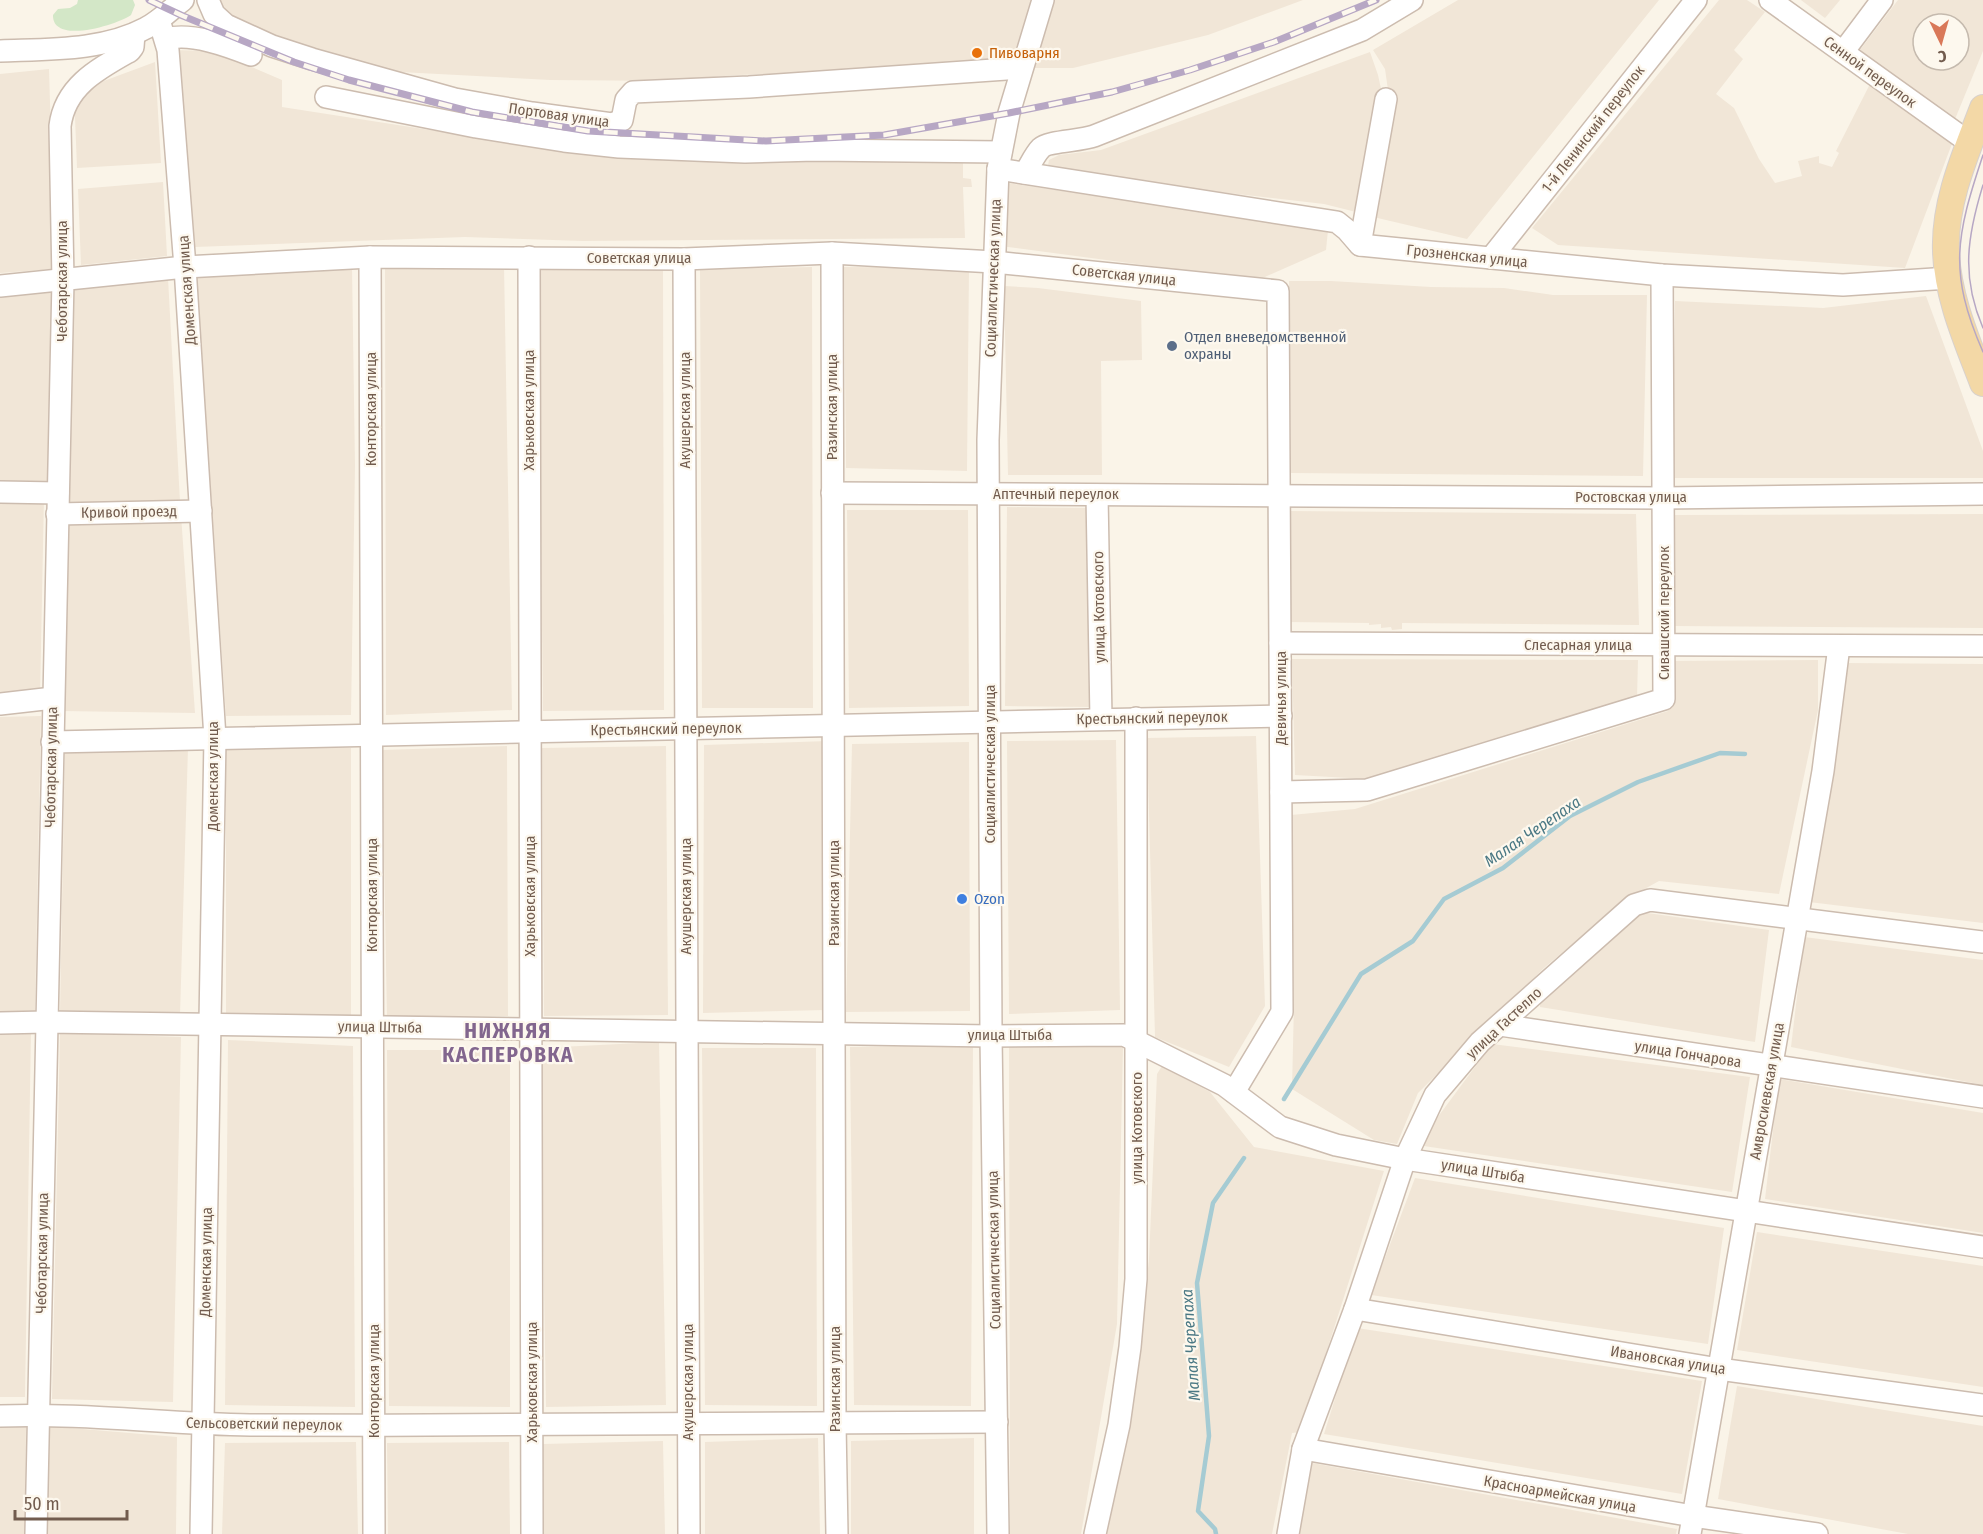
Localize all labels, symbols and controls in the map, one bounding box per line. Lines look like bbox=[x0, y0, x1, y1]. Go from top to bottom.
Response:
north arrow bbox=[1911, 12, 1971, 72]
street label: Сенной переулок bbox=[1820, 32, 1920, 112]
place label: Пивоварня bbox=[989, 44, 1060, 62]
marker: Пивоварня bbox=[970, 46, 984, 60]
text: С bbox=[1937, 47, 1947, 66]
street label: 1-й Ленинский переулок bbox=[1538, 62, 1648, 196]
street label: Портовая улица bbox=[508, 99, 610, 131]
street label: Социалистическая улица bbox=[981, 198, 1005, 358]
street label: Чеботарская улица bbox=[53, 221, 71, 341]
street label: Доменская улица bbox=[174, 235, 200, 346]
street label: Грозненская улица bbox=[1406, 241, 1528, 271]
street label: Советская улица bbox=[587, 249, 691, 267]
street label: Советская улица bbox=[1071, 261, 1177, 289]
place label: Отдел вневедомственной охраны bbox=[1184, 328, 1346, 363]
marker: Отдел вневедомственной охраны bbox=[1165, 339, 1179, 353]
street label: Харьковская улица bbox=[520, 350, 538, 470]
street label: Конторская улица bbox=[362, 352, 380, 466]
street label: Акушерская улица bbox=[676, 352, 694, 468]
street label: Разинская улица bbox=[823, 354, 841, 460]
street label: Аптечный переулок bbox=[993, 485, 1119, 503]
street label: Ростовская улица bbox=[1575, 488, 1687, 506]
street label: Кривой проезд bbox=[81, 502, 177, 522]
street label: Сивашский переулок bbox=[1655, 546, 1673, 680]
street label: улица Котовского bbox=[1089, 551, 1109, 663]
street label: Слесарная улица bbox=[1524, 636, 1632, 654]
street label: Девичья улица bbox=[1272, 651, 1290, 746]
street label: Социалистическая улица bbox=[981, 685, 999, 843]
street label: Чеботарская улица bbox=[41, 706, 61, 828]
street label: Крестьянский переулок bbox=[1076, 708, 1228, 728]
street label: Крестьянский переулок bbox=[590, 719, 742, 739]
street label: Доменская улица bbox=[204, 721, 222, 832]
water label: Малая Черепаха bbox=[1481, 792, 1584, 871]
street label: Харьковская улица bbox=[521, 836, 539, 956]
street label: Конторская улица bbox=[363, 838, 381, 952]
street label: Акушерская улица bbox=[677, 838, 695, 954]
street label: Разинская улица bbox=[825, 840, 843, 946]
place label: Ozon bbox=[974, 890, 1005, 908]
marker: Ozon bbox=[955, 892, 969, 906]
street label: улица Гастелло bbox=[1463, 983, 1546, 1063]
street label: улица Штыба bbox=[338, 1017, 422, 1037]
district label: НИЖНЯЯ КАСПЕРОВКА bbox=[442, 1018, 574, 1068]
street label: Амвросиевская улица bbox=[1746, 1021, 1788, 1161]
street label: улица Штыба bbox=[968, 1026, 1052, 1044]
street label: улица Гончарова bbox=[1633, 1037, 1743, 1071]
street label: улица Котовского bbox=[1128, 1072, 1146, 1184]
street label: улица Штыба bbox=[1440, 1155, 1526, 1187]
street label: Социалистическая улица bbox=[984, 1170, 1004, 1330]
street label: Чеботарская улица bbox=[32, 1192, 52, 1314]
street label: Доменская улица bbox=[196, 1207, 216, 1318]
water label: Малая Черепаха bbox=[1177, 1288, 1204, 1401]
street label: Харьковская улица bbox=[523, 1322, 541, 1442]
street label: Конторская улица bbox=[365, 1324, 383, 1438]
street label: Акушерская улица bbox=[679, 1324, 697, 1440]
street label: Разинская улица bbox=[826, 1326, 844, 1432]
street label: Ивановская улица bbox=[1609, 1342, 1727, 1378]
street label: Сельсоветский переулок bbox=[186, 1414, 342, 1434]
street label: Красноармейская улица bbox=[1482, 1472, 1638, 1516]
scale bar bbox=[15, 1483, 128, 1521]
text: 50 m bbox=[24, 1493, 60, 1515]

